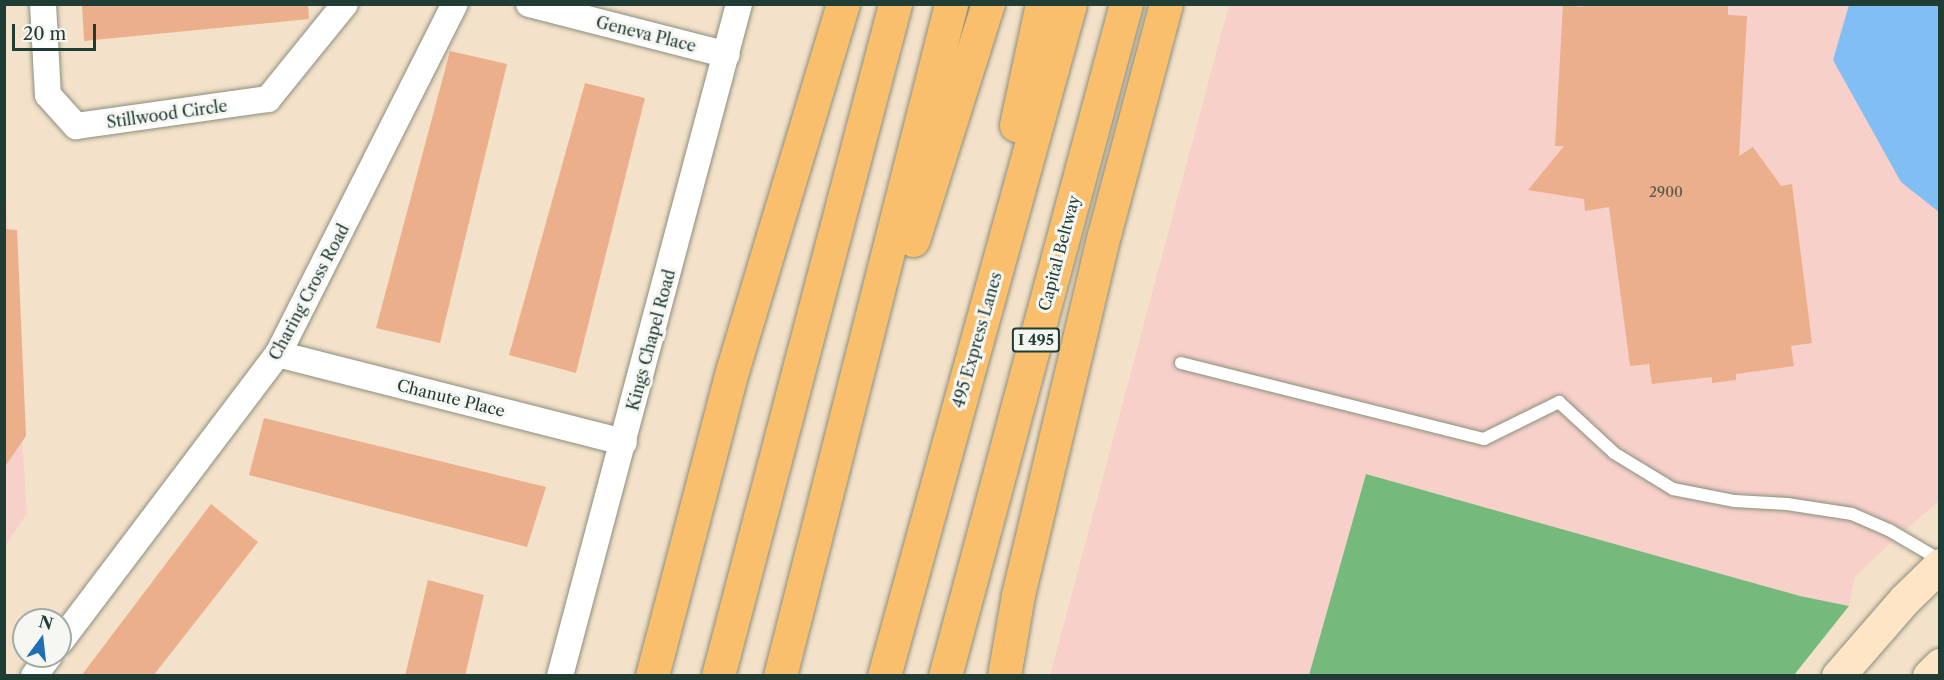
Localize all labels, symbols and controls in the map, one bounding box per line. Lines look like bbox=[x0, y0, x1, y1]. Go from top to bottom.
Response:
scale bar bbox=[15, 12, 99, 50]
street label: Geneva Place bbox=[594, 12, 698, 56]
text: 20 m bbox=[23, 23, 66, 45]
street label: Stillwood Circle bbox=[105, 96, 229, 132]
house number: 2900 bbox=[1649, 184, 1683, 200]
street label: Capital Beltway bbox=[1034, 193, 1084, 313]
street label: Charing Cross Road bbox=[265, 221, 353, 363]
street label: Kings Chapel Road bbox=[623, 267, 679, 413]
street label: 495 Express Lanes bbox=[948, 270, 1006, 410]
road number: I 495 bbox=[1010, 328, 1062, 352]
street label: Chanute Place bbox=[395, 375, 507, 421]
north arrow bbox=[12, 608, 72, 668]
text: N bbox=[37, 611, 55, 634]

